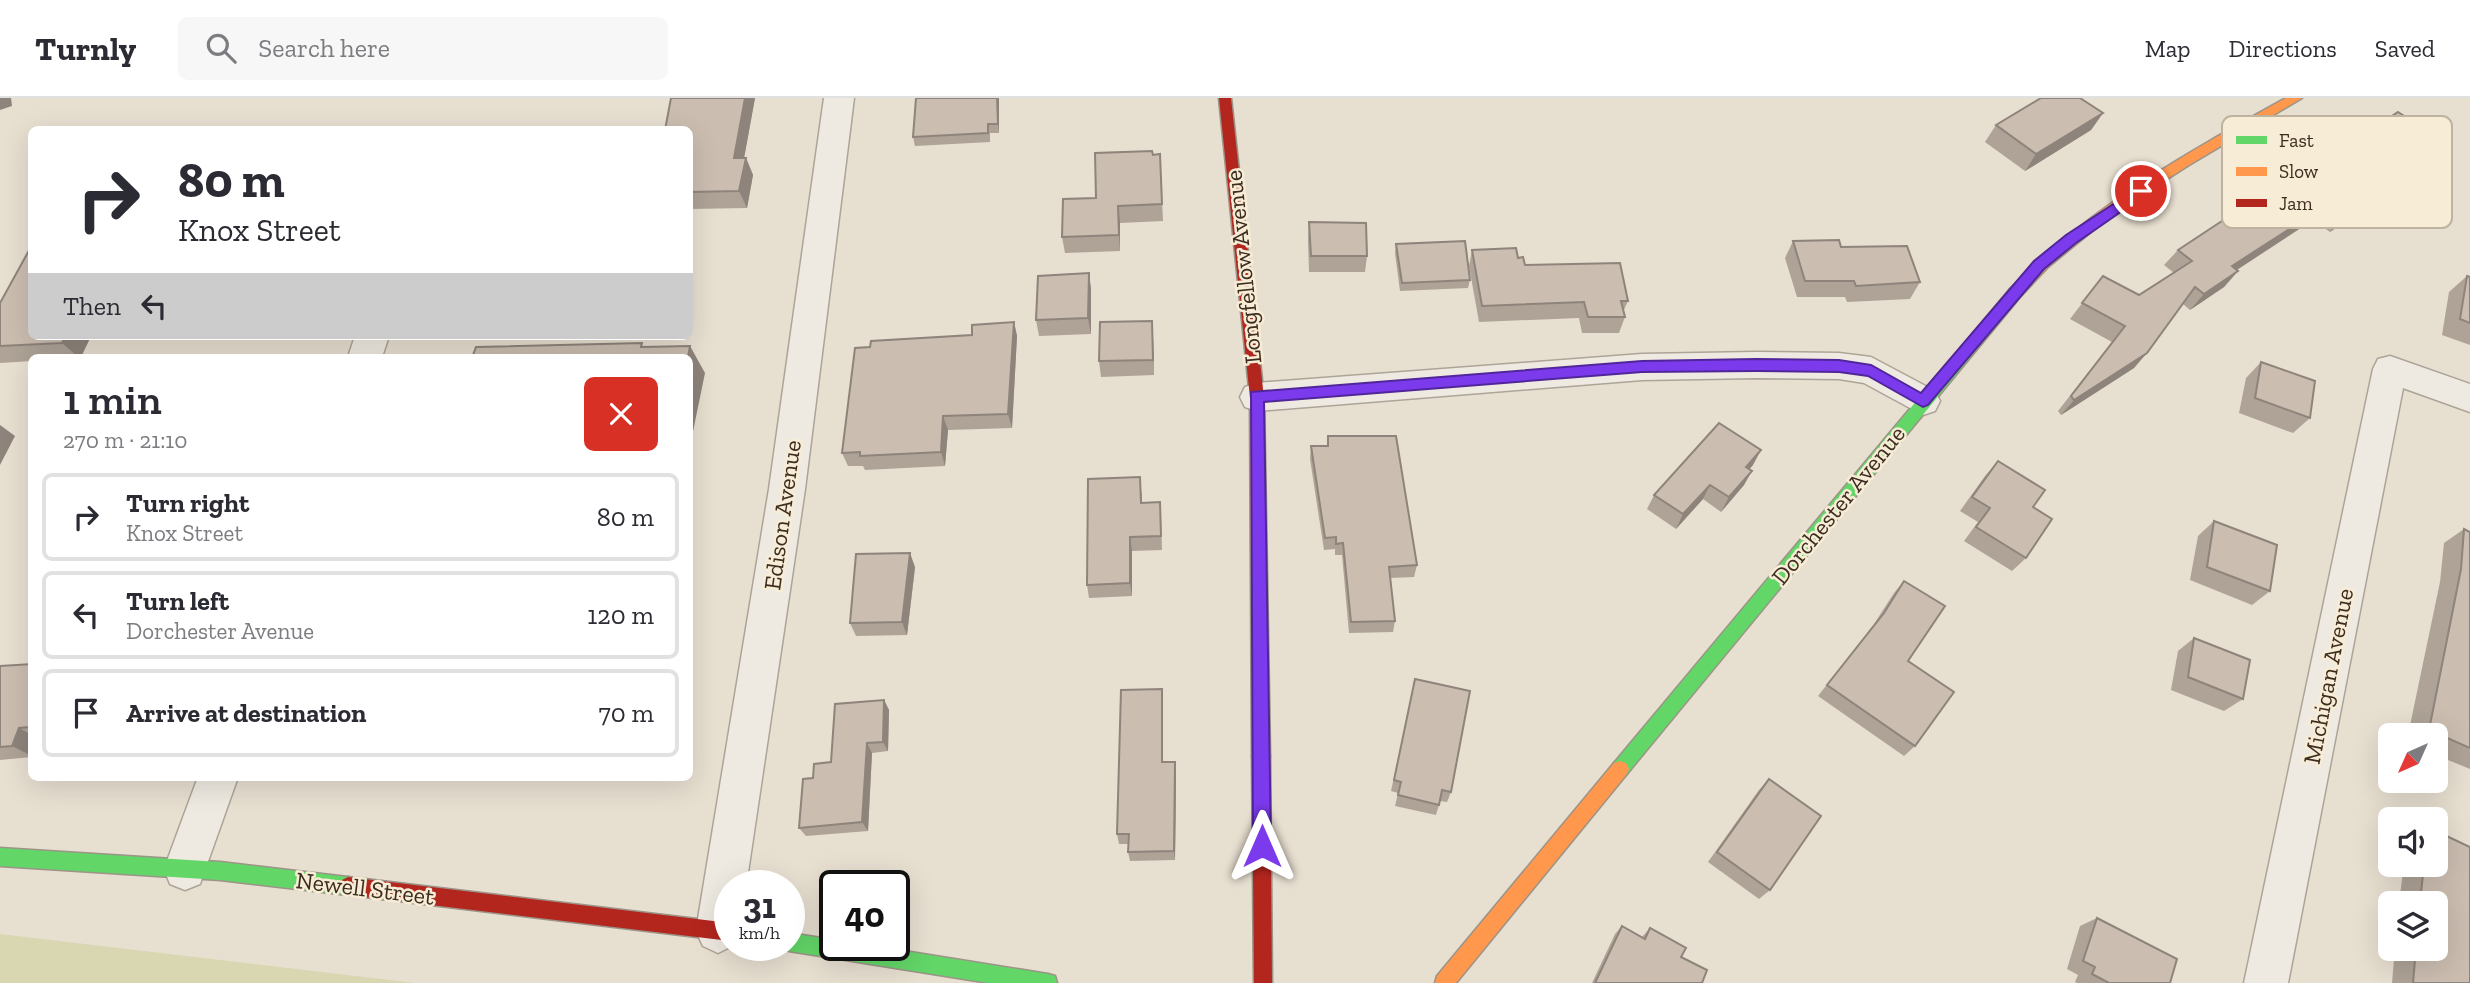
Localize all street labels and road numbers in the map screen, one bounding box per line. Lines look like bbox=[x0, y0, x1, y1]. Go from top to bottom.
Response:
street label: Longfellow Avenue bbox=[1218, 169, 1268, 365]
street label: Dorchester Avenue bbox=[1765, 420, 1911, 590]
street label: Edison Avenue bbox=[757, 438, 807, 592]
street label: Michigan Avenue bbox=[2297, 586, 2359, 766]
street label: Newell Street bbox=[294, 865, 436, 911]

